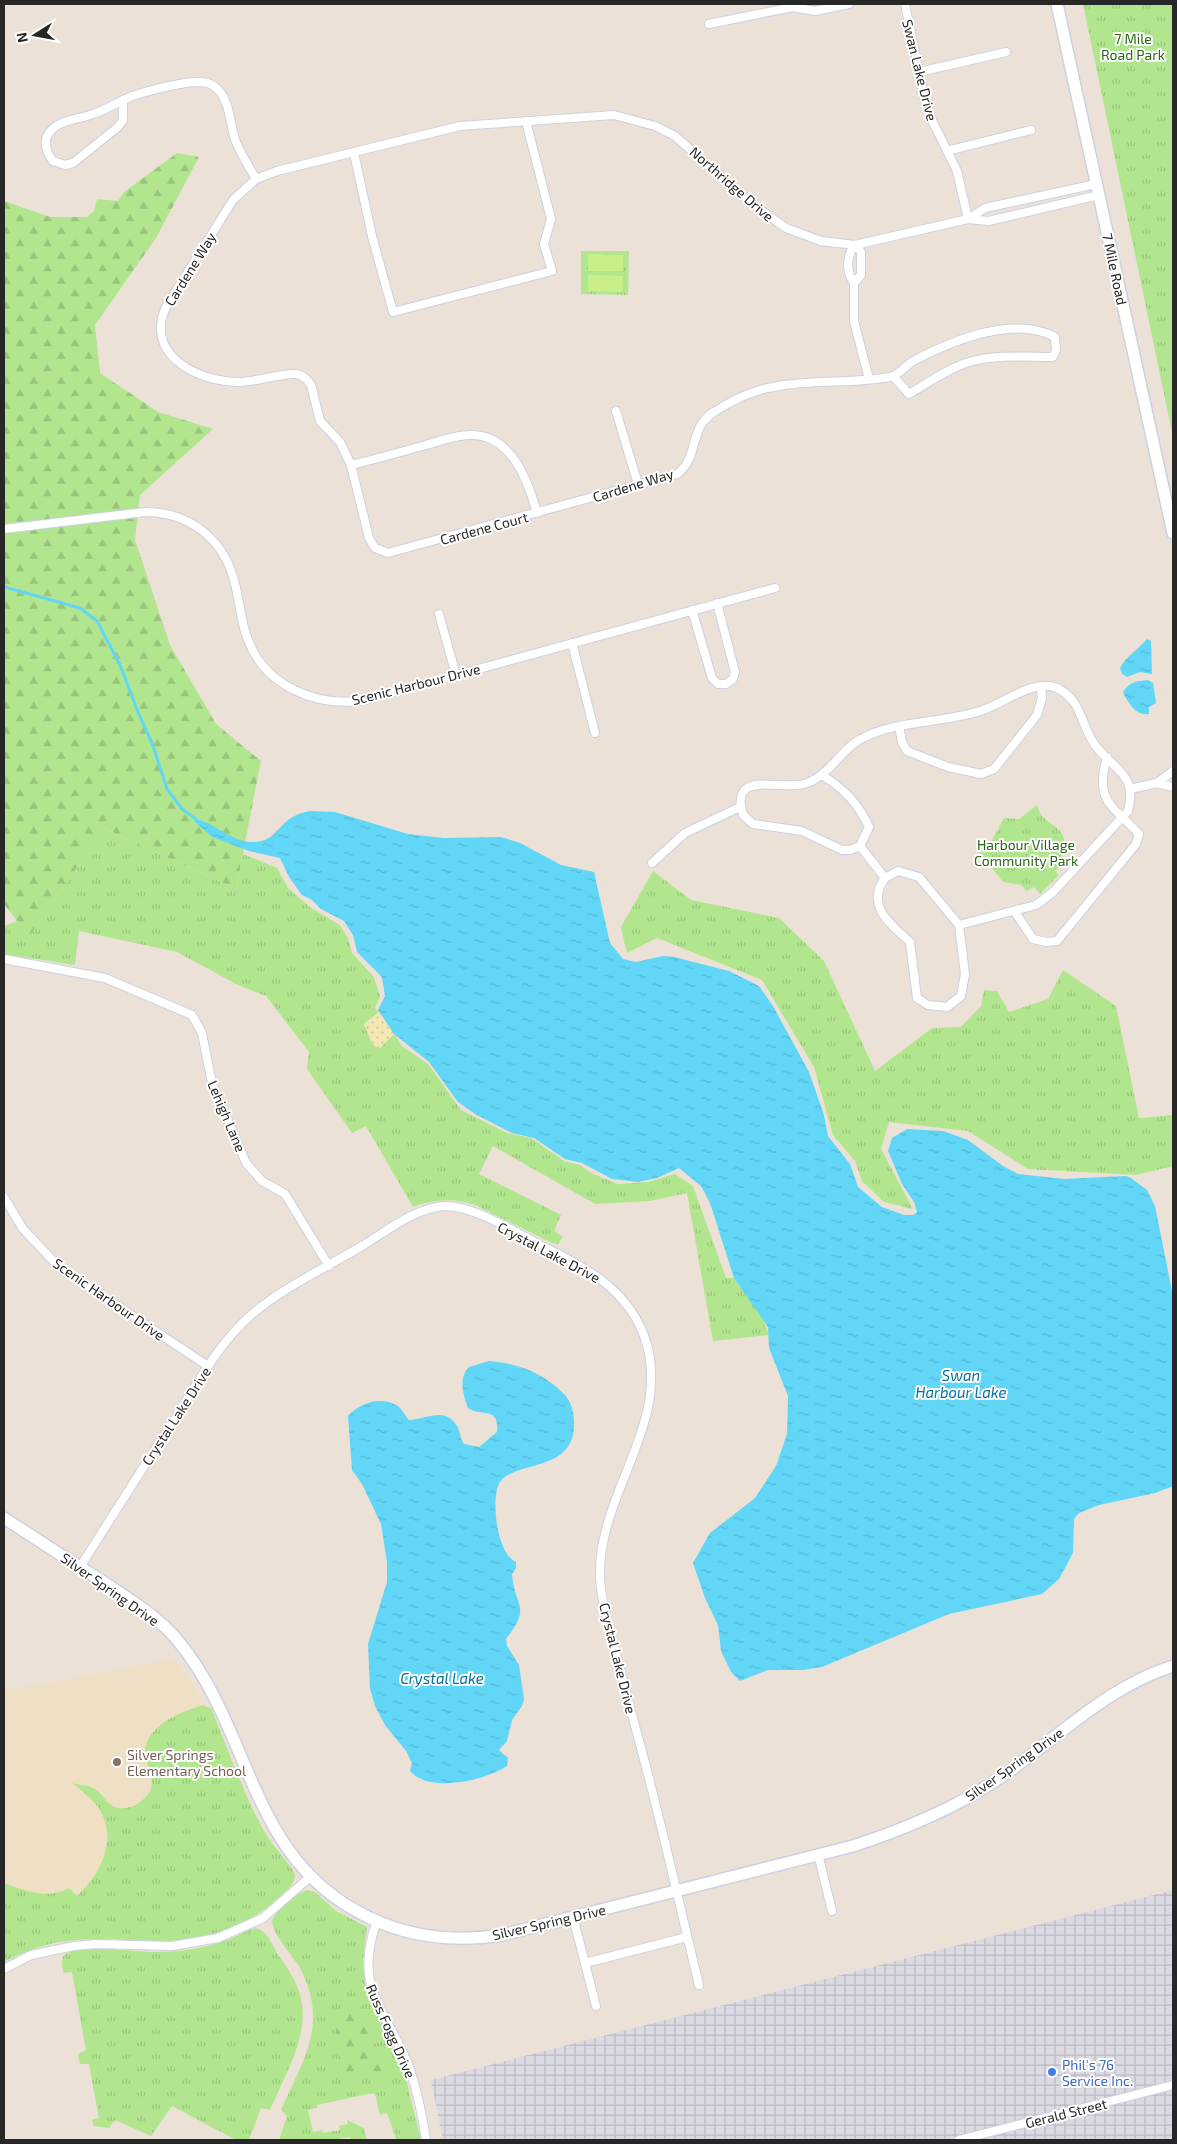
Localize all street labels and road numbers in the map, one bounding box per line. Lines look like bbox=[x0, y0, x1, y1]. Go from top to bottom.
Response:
street label: Swan Lake Drive bbox=[899, 18, 941, 122]
street label: Northridge Drive bbox=[687, 143, 777, 225]
street label: Cardene Way bbox=[161, 229, 220, 309]
street label: 7 Mile Road bbox=[1099, 231, 1131, 307]
street label: Cardene Way bbox=[591, 464, 676, 505]
street label: Cardene Court bbox=[438, 508, 530, 548]
street label: Scenic Harbour Drive bbox=[350, 660, 482, 708]
street label: Lehigh Lane bbox=[204, 1078, 250, 1154]
street label: Crystal Lake Drive bbox=[495, 1218, 603, 1286]
street label: Scenic Harbour Drive bbox=[50, 1254, 168, 1344]
street label: Crystal Lake Drive bbox=[138, 1364, 214, 1468]
street label: Silver Spring Drive bbox=[58, 1549, 162, 1629]
street label: Crystal Lake Drive bbox=[596, 1601, 640, 1715]
street label: Silver Spring Drive bbox=[962, 1724, 1066, 1804]
street label: Silver Spring Drive bbox=[491, 1901, 607, 1943]
street label: Russ Fogg Drive bbox=[363, 1981, 419, 2081]
street label: Gerald Street bbox=[1023, 2095, 1109, 2131]

